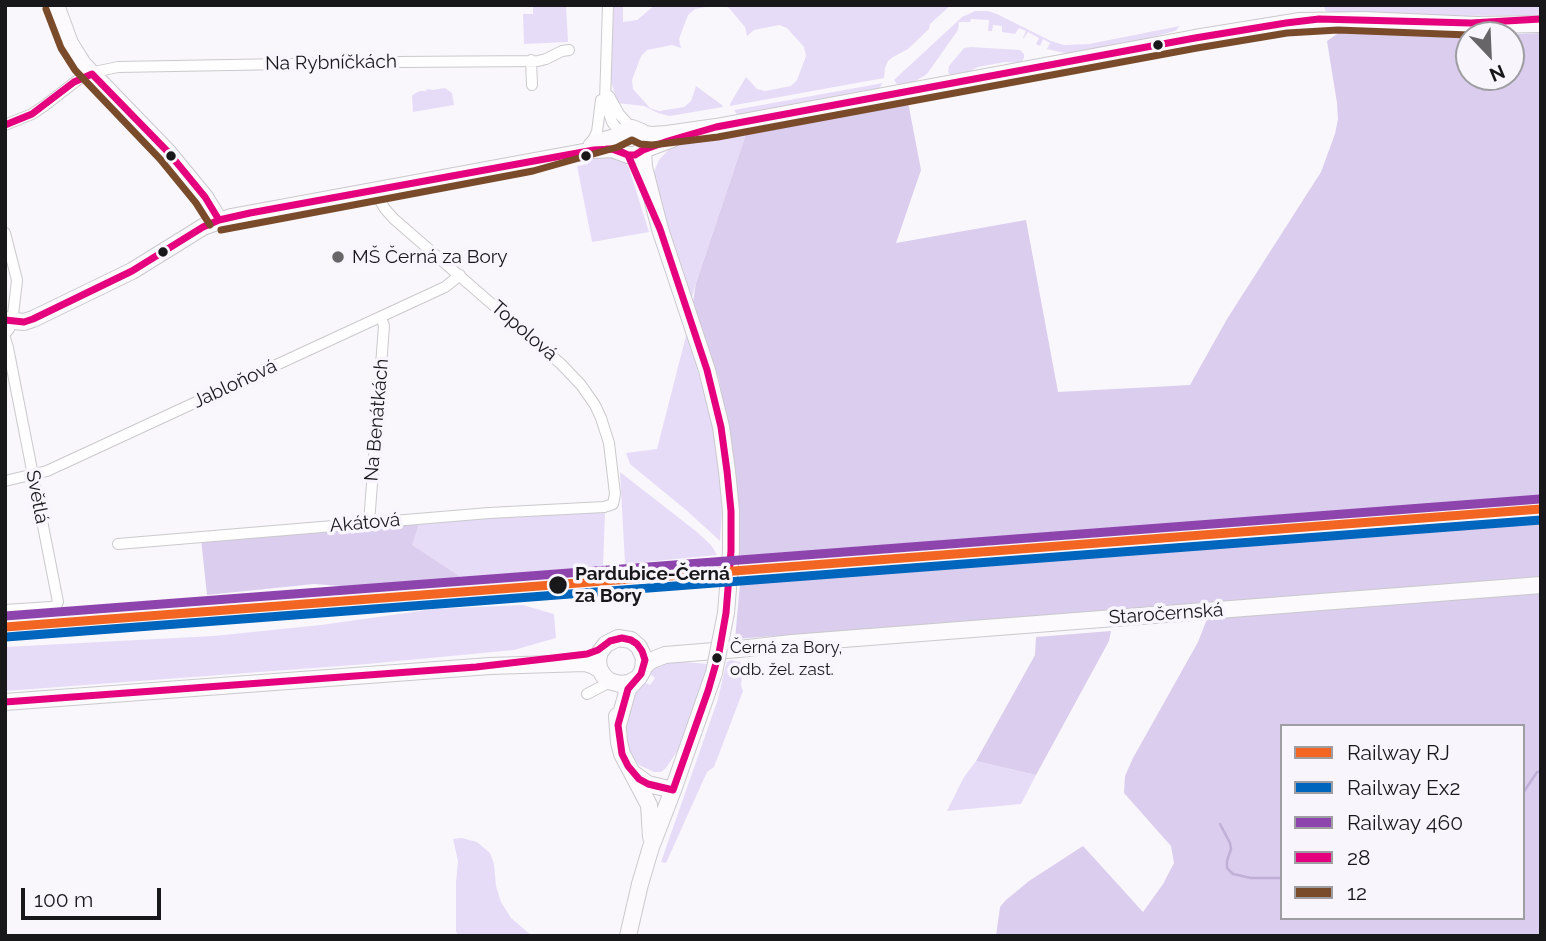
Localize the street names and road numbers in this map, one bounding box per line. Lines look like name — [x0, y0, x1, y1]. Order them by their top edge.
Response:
street label: Na Rybníčkách — [265, 50, 397, 76]
street label: Topolová — [486, 296, 562, 366]
street label: Jabloňová — [189, 355, 281, 413]
street label: Na Benátkách — [360, 358, 394, 482]
street label: Světlá — [21, 468, 53, 526]
street label: Akátová — [329, 509, 401, 537]
street label: Staročernská — [1108, 599, 1224, 629]

